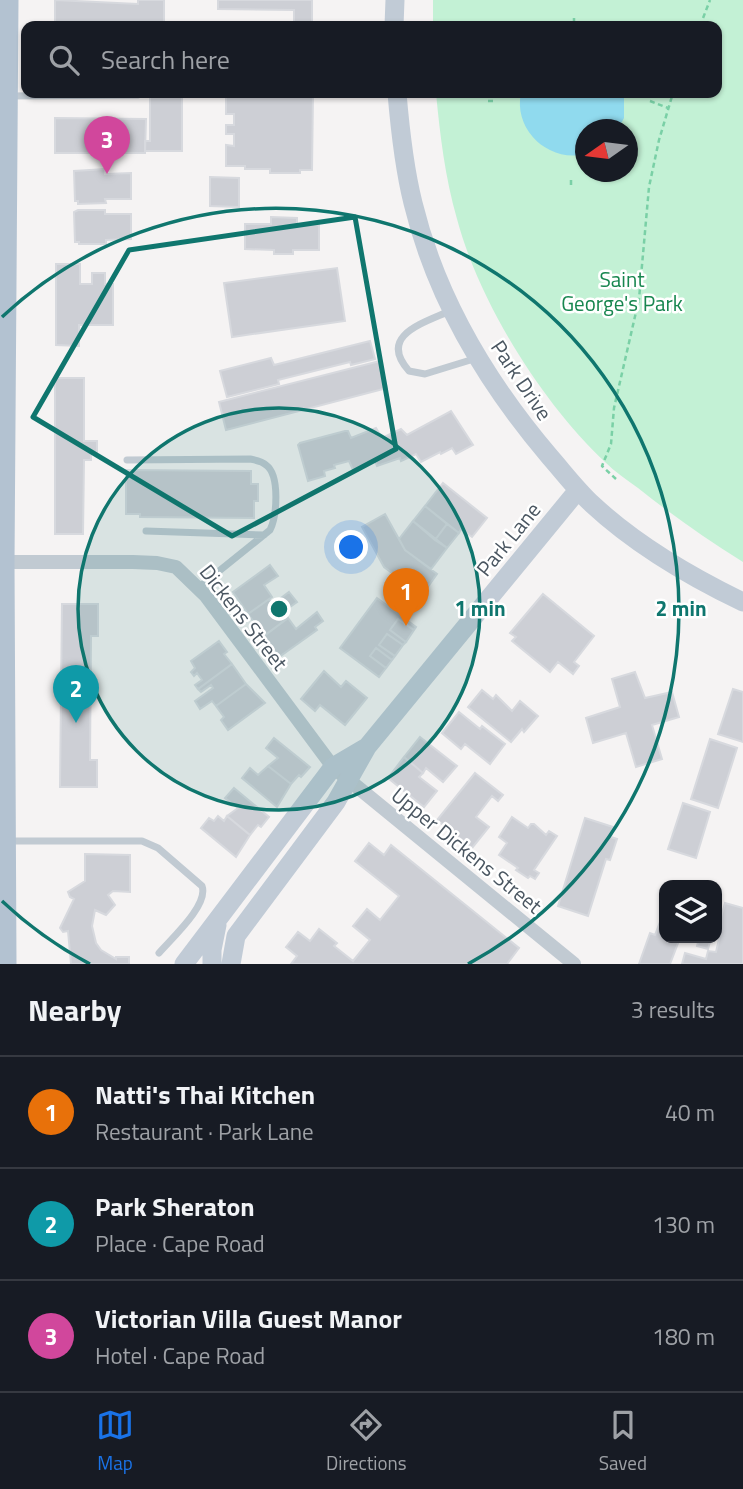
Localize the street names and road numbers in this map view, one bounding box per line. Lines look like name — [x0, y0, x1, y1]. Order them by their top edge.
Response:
street label: Park Drive — [483, 333, 561, 427]
street label: Park Lane — [468, 495, 548, 583]
street label: Dickens Street — [192, 557, 296, 678]
street label: Upper Dickens Street — [385, 779, 550, 921]

